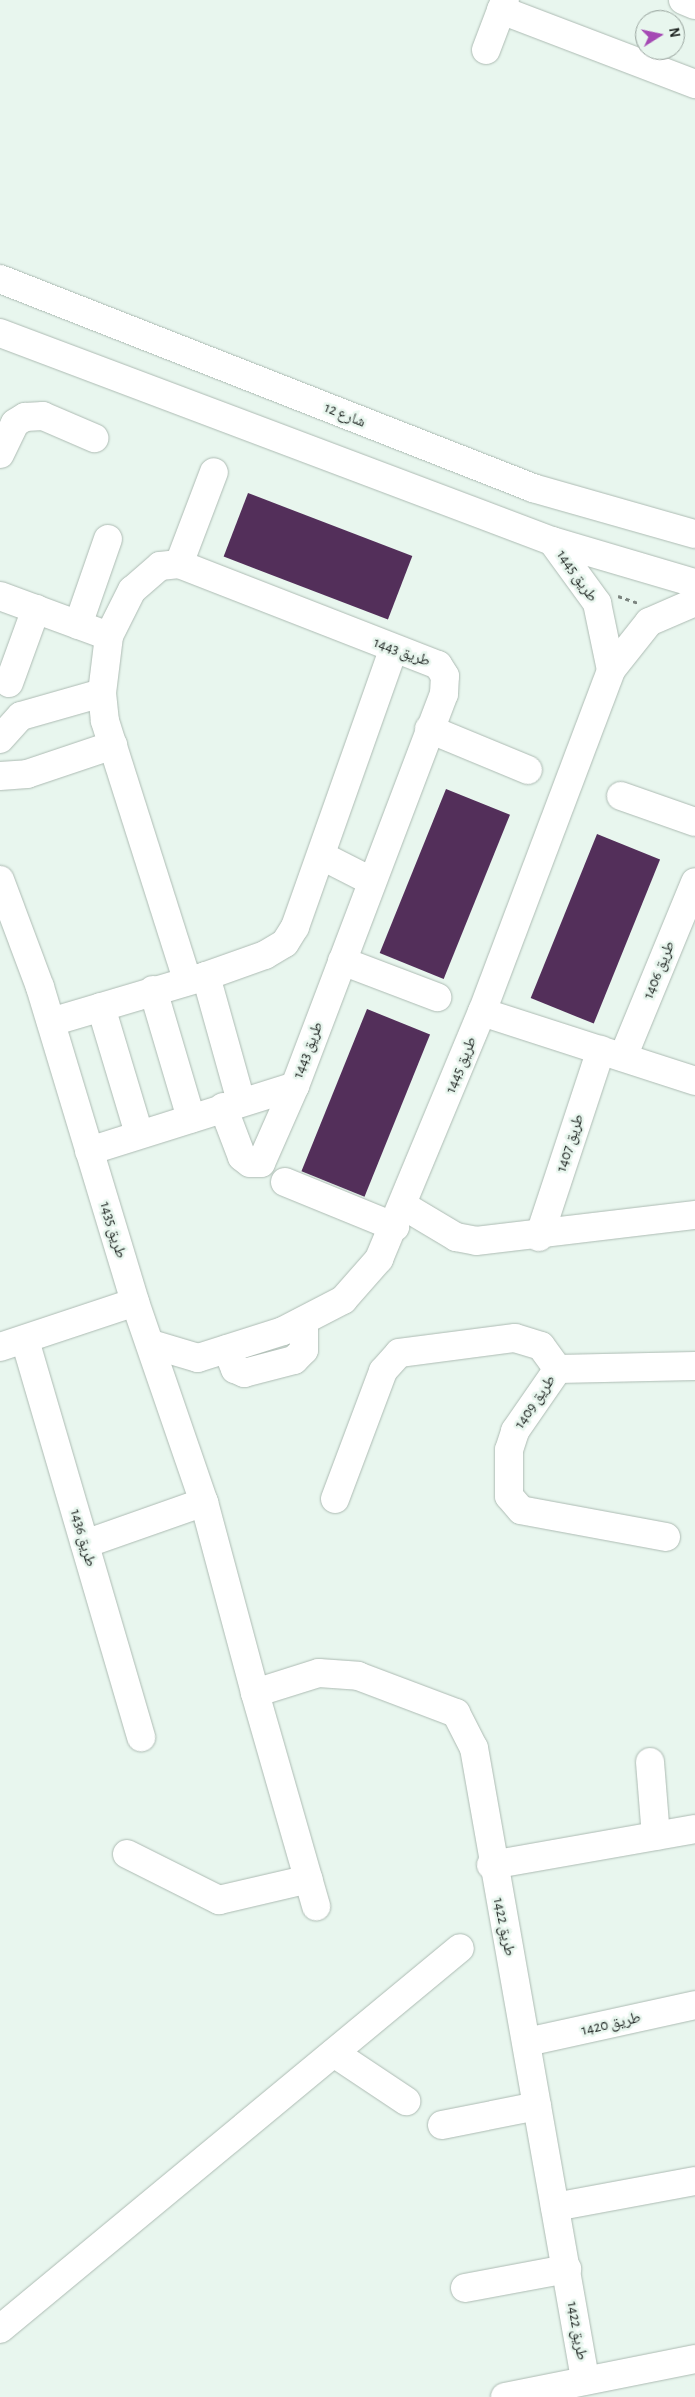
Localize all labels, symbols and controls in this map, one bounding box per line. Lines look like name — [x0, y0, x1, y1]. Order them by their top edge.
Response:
north arrow — [635, 10, 685, 60]
text: N — [666, 27, 682, 39]
street label: شارع 12 — [322, 399, 368, 431]
street label: طريق 1445 — [553, 547, 601, 605]
street label: طريق 1443 — [371, 633, 433, 671]
street label: طريق 1406 — [639, 939, 679, 1001]
street label: طريق 1443 — [289, 1019, 327, 1081]
street label: طريق 1445 — [442, 1034, 480, 1096]
street label: طريق 1407 — [552, 1112, 588, 1174]
street label: طريق 1435 — [96, 1200, 130, 1260]
street label: طريق 1409 — [511, 1372, 559, 1432]
street label: طريق 1436 — [66, 1507, 100, 1569]
street label: طريق 1422 — [489, 1896, 519, 1958]
street label: طريق 1420 — [580, 2008, 642, 2040]
street label: طريق 1422 — [563, 2300, 591, 2362]

